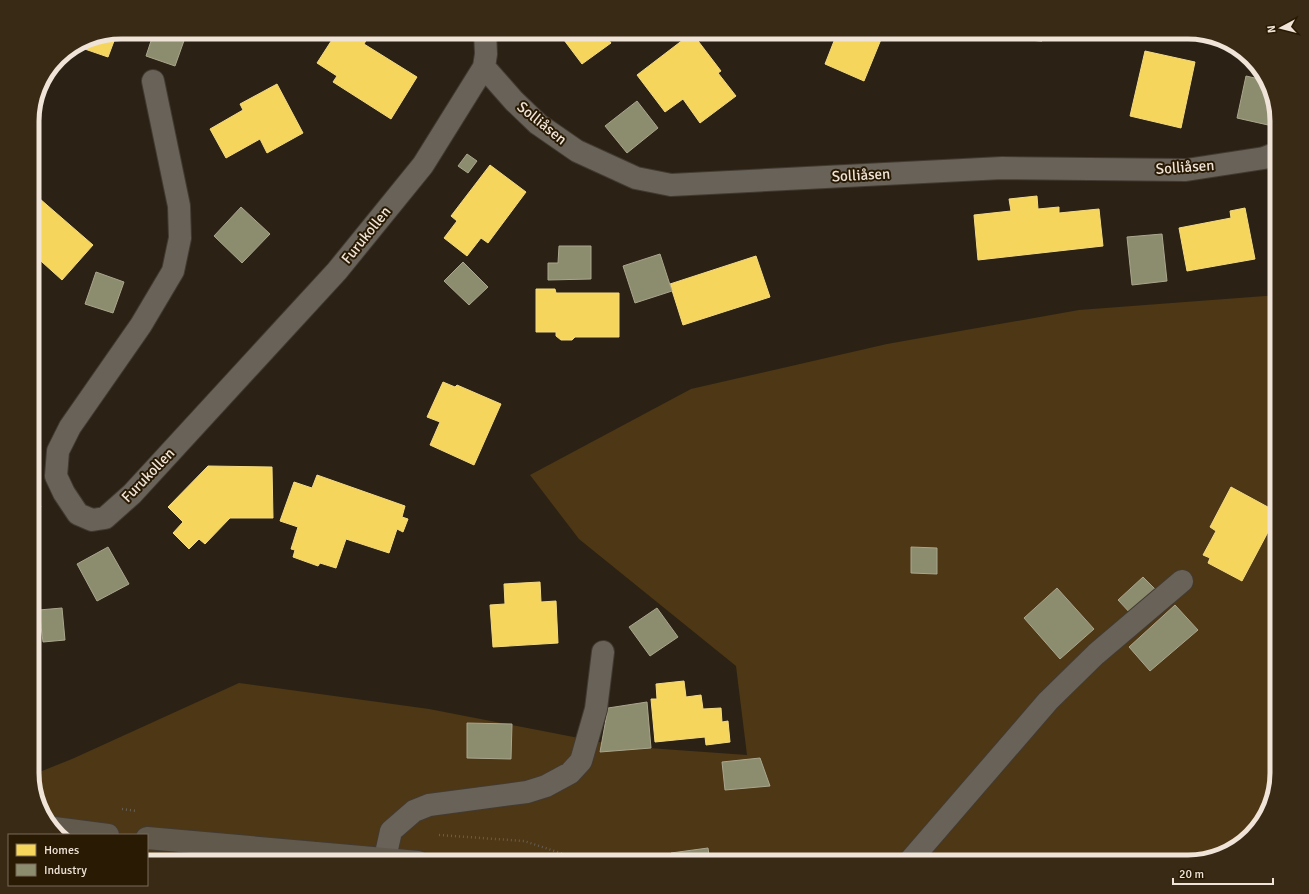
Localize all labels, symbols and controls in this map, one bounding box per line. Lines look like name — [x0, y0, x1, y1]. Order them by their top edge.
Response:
north arrow — [1261, 8, 1301, 48]
text: N — [1265, 25, 1278, 34]
street label: Solliåsen — [514, 98, 570, 148]
street label: Solliåsen — [1155, 156, 1215, 178]
street label: Solliåsen — [831, 164, 891, 186]
street label: Furukollen — [337, 203, 395, 267]
street label: Furukollen — [118, 444, 178, 506]
legend — [8, 834, 148, 886]
text: Homes — [44, 843, 79, 858]
scale bar — [1173, 860, 1273, 886]
text: Industry — [44, 863, 87, 878]
text: 20 m — [1179, 867, 1204, 882]

